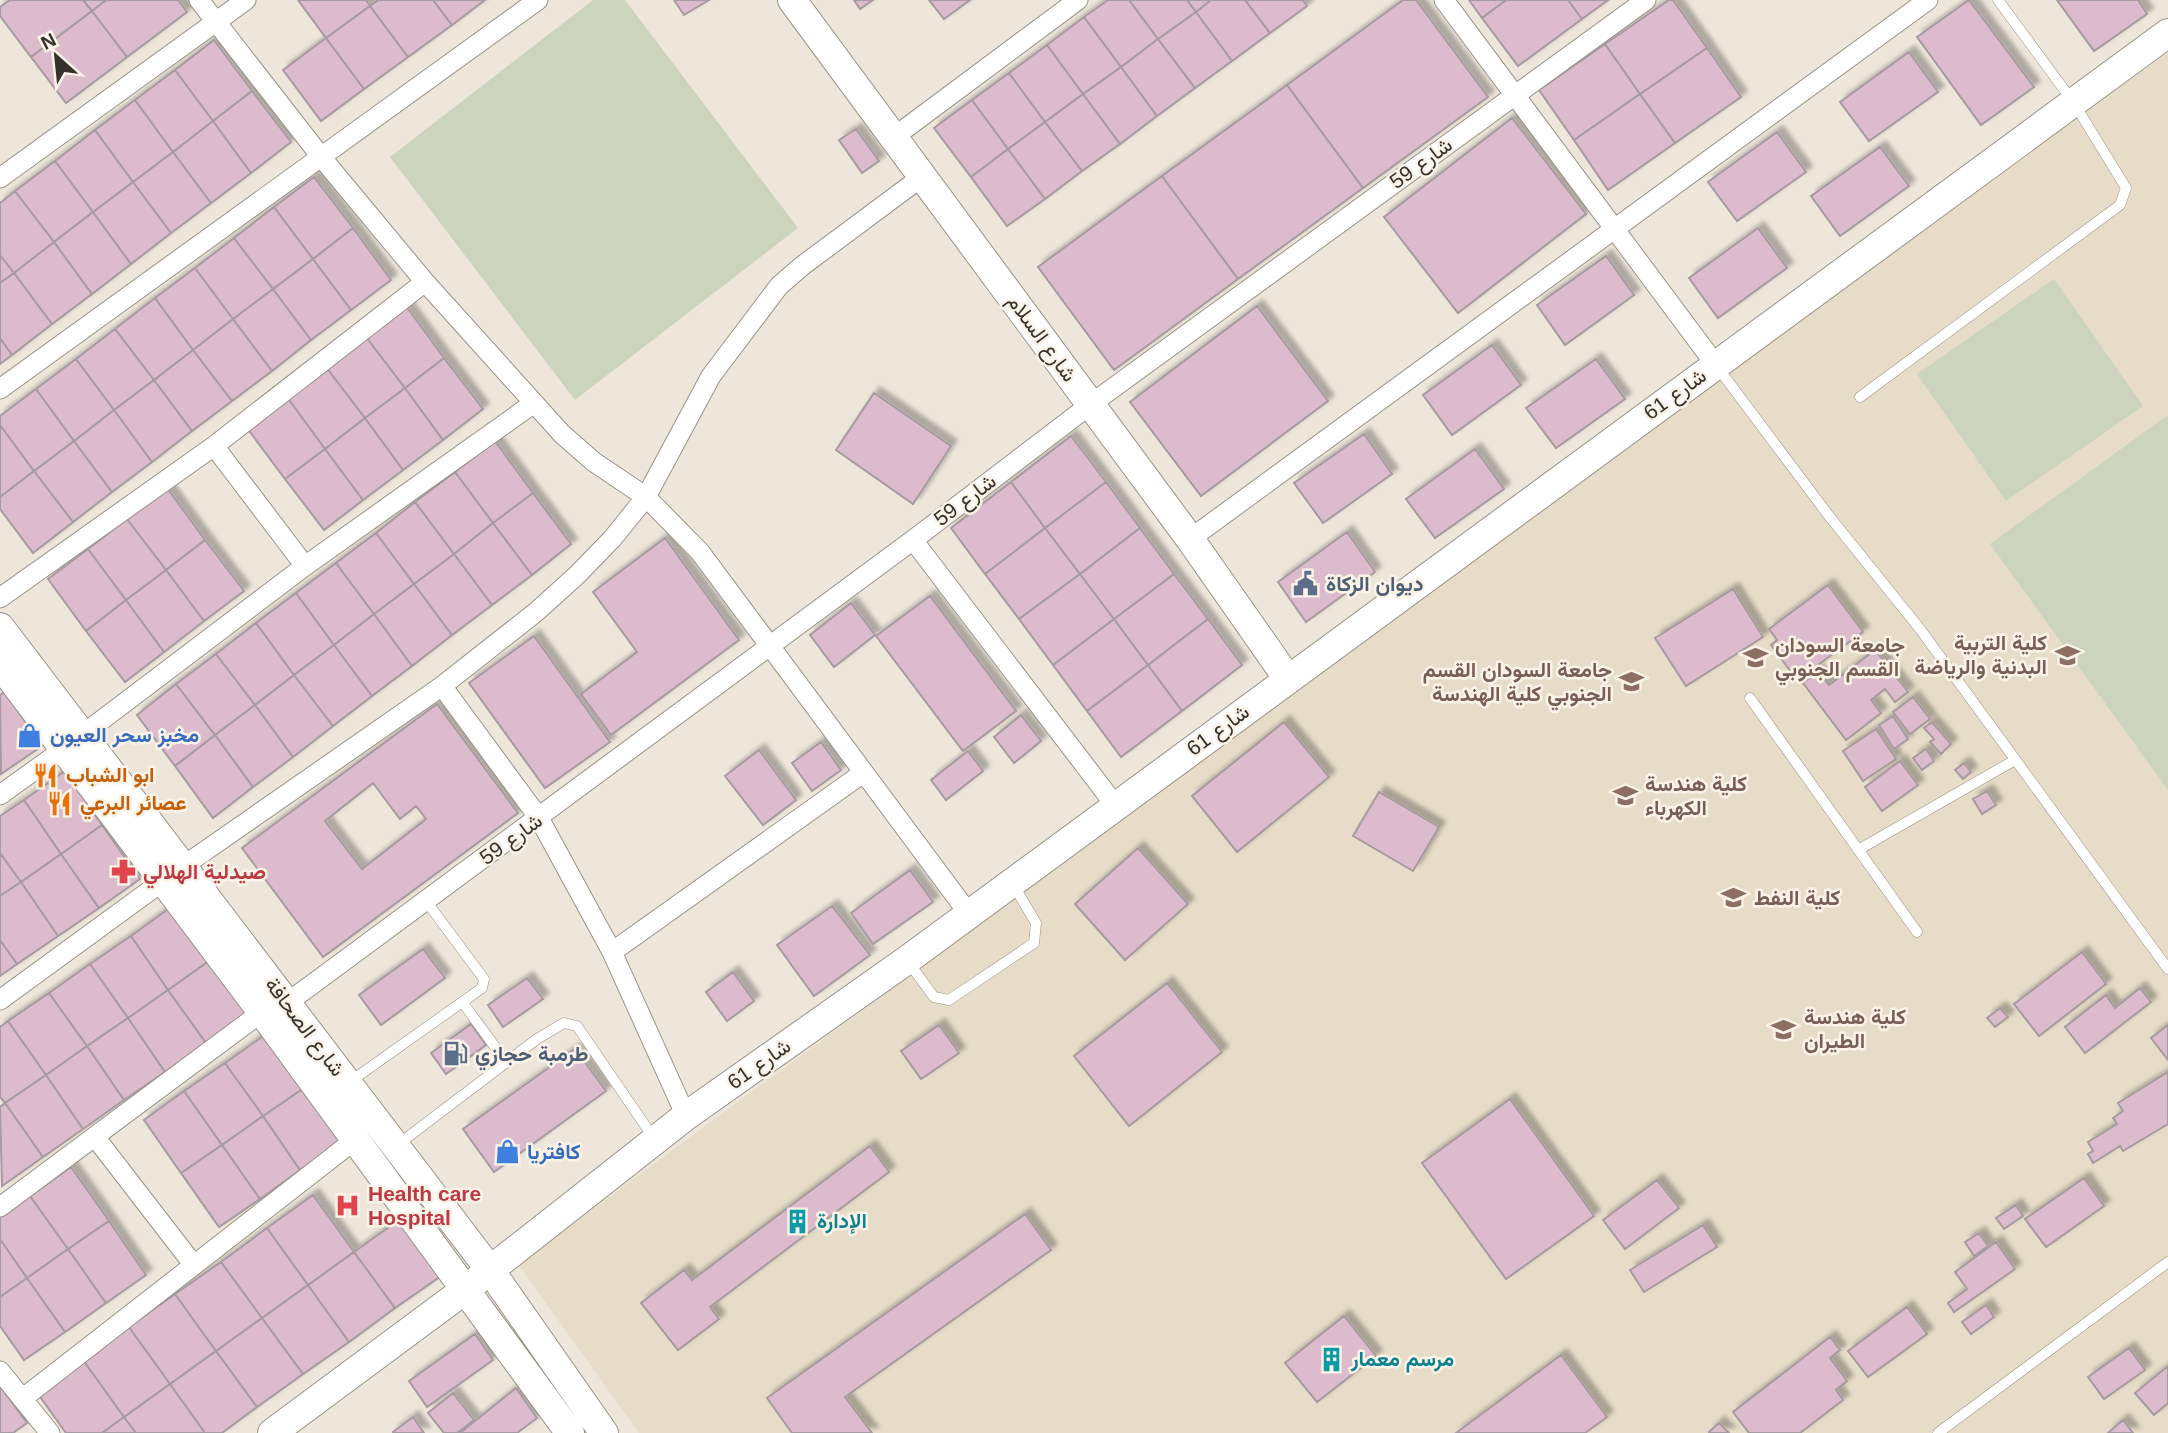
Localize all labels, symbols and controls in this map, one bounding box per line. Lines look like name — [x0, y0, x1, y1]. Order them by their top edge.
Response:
north arrow — [21, 21, 91, 91]
text: N — [38, 29, 59, 54]
street label: شارع 59 — [1385, 132, 1458, 195]
street label: شارع السلام — [1001, 290, 1082, 387]
street label: شارع 61 — [1639, 363, 1712, 426]
street label: شارع 59 — [929, 469, 1002, 533]
public building icon: ديوان الزكاة — [1292, 570, 1320, 598]
place label: ديوان الزكاة — [1326, 572, 1423, 597]
place label: كلية التربية البدنية والرياضة — [1914, 631, 2047, 680]
place label: جامعة السودان القسم الجنوبي — [1775, 633, 1905, 686]
school or university icon: كلية التربية البدنية والرياضة — [2053, 641, 2081, 669]
school or university icon: جامعة السودان القسم الجنوبي — [1741, 643, 1769, 671]
place label: جامعة السودان القسم الجنوبي كلية الهندسة — [1423, 658, 1612, 711]
school or university icon: جامعة السودان القسم الجنوبي كلية الهندسة — [1618, 668, 1646, 696]
street label: شارع 61 — [1182, 699, 1255, 762]
shop icon: مخبز سحر العيون — [16, 721, 44, 749]
place label: مخبز سحر العيون — [50, 723, 199, 748]
restaurant icon: ابو الشباب — [32, 761, 60, 789]
place label: ابو الشباب — [66, 763, 154, 788]
place label: كلية هندسة الكهرباء — [1645, 772, 1747, 821]
school or university icon: كلية هندسة الكهرباء — [1611, 782, 1639, 810]
restaurant icon: عصائر البرعي — [46, 789, 74, 817]
place label: عصائر البرعي — [80, 791, 187, 820]
street label: شارع 59 — [475, 808, 548, 871]
pharmacy icon: صيدلية الهلالي — [109, 858, 137, 886]
place label: صيدلية الهلالي — [143, 860, 266, 889]
school or university icon: كلية النفط — [1720, 884, 1748, 912]
place label: كلية النفط — [1754, 886, 1840, 910]
street label: شارع الصحافة — [259, 973, 350, 1082]
place label: كلية هندسة الطيران — [1804, 1005, 1906, 1054]
school or university icon: كلية هندسة الطيران — [1770, 1015, 1798, 1043]
street label: شارع 61 — [723, 1034, 796, 1096]
fuel station icon: طرمبة حجازي — [441, 1040, 469, 1068]
place label: طرمبة حجازي — [475, 1042, 589, 1071]
shop icon: كافتريا — [493, 1138, 521, 1166]
place label: كافتريا — [527, 1140, 580, 1165]
place label: Health care Hospital — [368, 1182, 481, 1229]
hospital icon: Health care Hospital — [334, 1192, 362, 1220]
building icon: الإدارة — [783, 1207, 811, 1235]
place label: الإدارة — [817, 1209, 867, 1235]
building icon: مرسم معمار — [1317, 1345, 1345, 1373]
place label: مرسم معمار — [1350, 1347, 1454, 1373]

